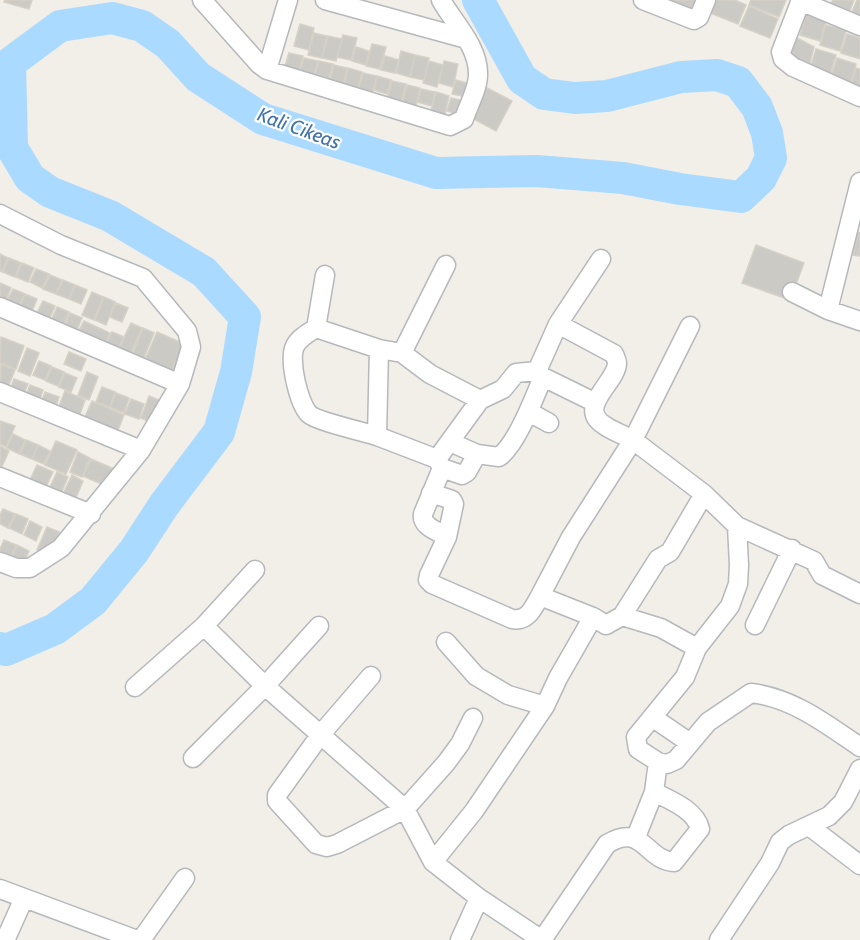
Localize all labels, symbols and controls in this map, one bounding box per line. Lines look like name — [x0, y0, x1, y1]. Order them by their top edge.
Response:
water label: Kali Cikeas — [254, 102, 344, 154]

